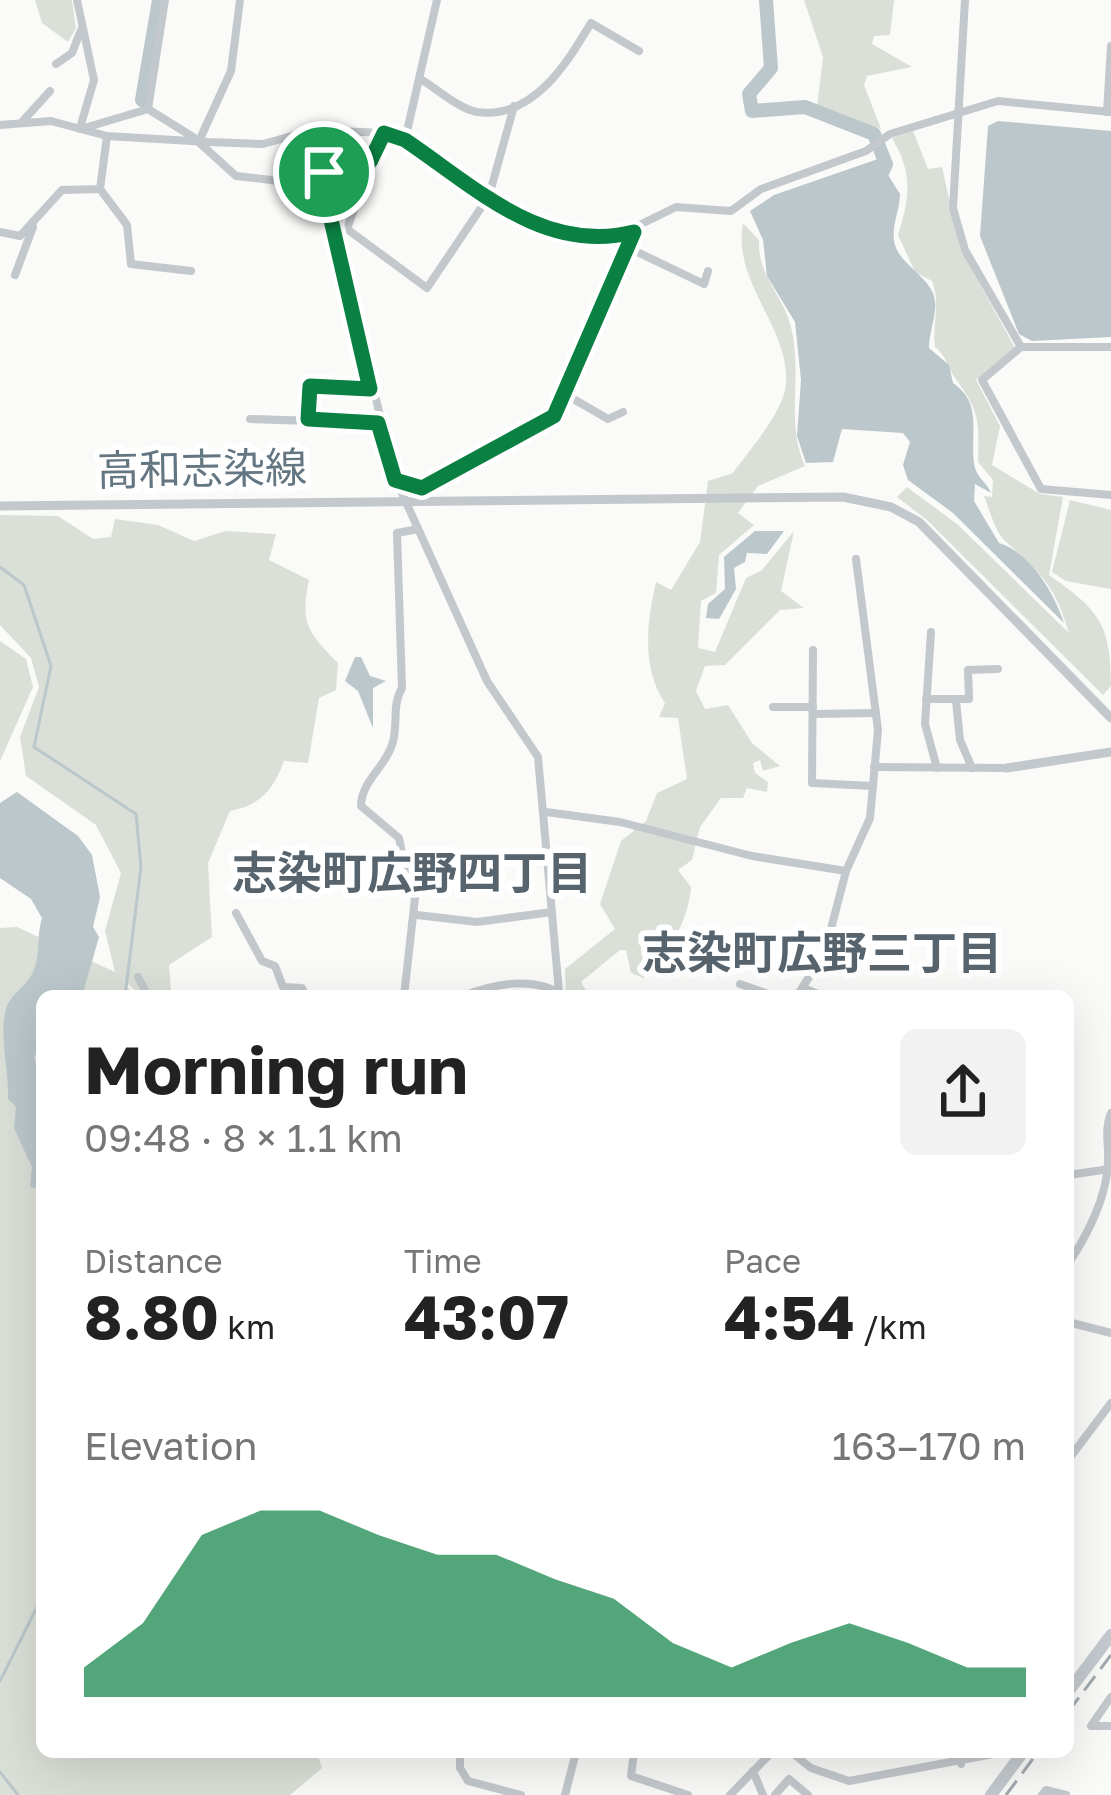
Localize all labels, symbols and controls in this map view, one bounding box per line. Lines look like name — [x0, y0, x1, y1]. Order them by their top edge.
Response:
pin — [273, 121, 375, 223]
icon: arrive — [291, 139, 357, 205]
street label: 高和志染線 — [97, 441, 307, 495]
district label: 志染町広野四丁目 — [232, 845, 592, 899]
district label: 志染町広野三丁目 — [642, 925, 1002, 979]
text: Morning run — [84, 1029, 468, 1109]
button: share — [900, 1029, 1026, 1155]
text: 09:48 · 8 × 1.1 km — [84, 1114, 403, 1161]
text: Distance — [84, 1241, 223, 1280]
text: Time — [404, 1241, 482, 1280]
text: Pace — [724, 1241, 801, 1280]
text: 8.80 — [84, 1280, 219, 1352]
text: 43:07 — [404, 1280, 569, 1352]
text: 4:54 — [724, 1280, 855, 1352]
text: km — [219, 1307, 275, 1346]
text: /km — [855, 1307, 927, 1346]
text: Elevation — [84, 1422, 257, 1469]
text: 163–170 m — [832, 1422, 1026, 1469]

